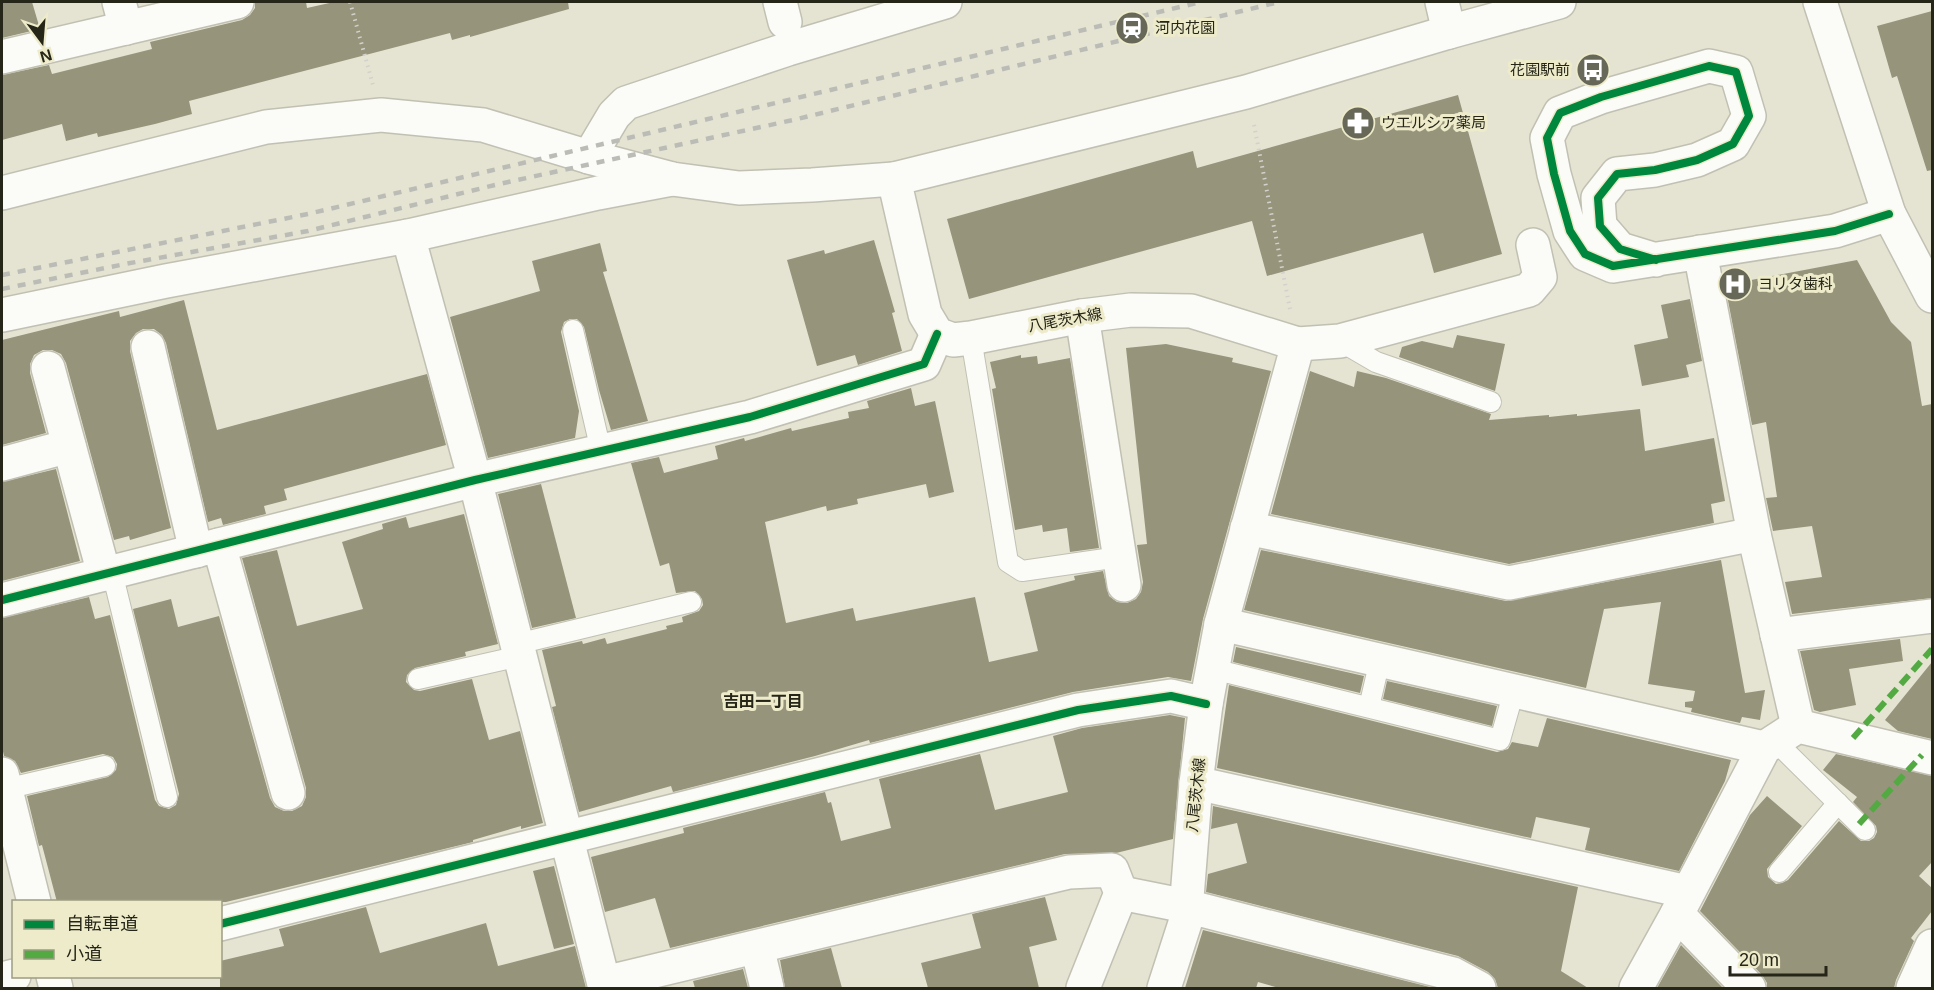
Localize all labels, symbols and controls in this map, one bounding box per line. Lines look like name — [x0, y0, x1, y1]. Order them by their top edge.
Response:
station icon: 河内花園 — [1114, 10, 1150, 46]
north arrow — [12, 12, 72, 72]
place label: 河内花園 — [1155, 19, 1215, 36]
text: N — [38, 46, 54, 66]
bus stop icon: 花園駅前 — [1575, 52, 1611, 88]
place label: 花園駅前 — [1510, 61, 1570, 78]
pharmacy icon: ウエルシア薬局 — [1340, 105, 1376, 141]
place label: ウエルシア薬局 — [1381, 114, 1486, 131]
hospital icon: ヨリタ歯科 — [1717, 266, 1753, 302]
place label: ヨリタ歯科 — [1758, 275, 1833, 292]
street label: 八尾茨木線 — [1026, 305, 1103, 334]
district label: 吉田一丁目 — [723, 693, 803, 710]
street label: 八尾茨木線 — [1183, 757, 1208, 833]
legend — [12, 900, 222, 978]
text: 自転車道 — [66, 914, 138, 934]
scale bar — [1730, 939, 1826, 977]
text: 小道 — [66, 944, 102, 964]
text: 20 m — [1739, 950, 1779, 970]

